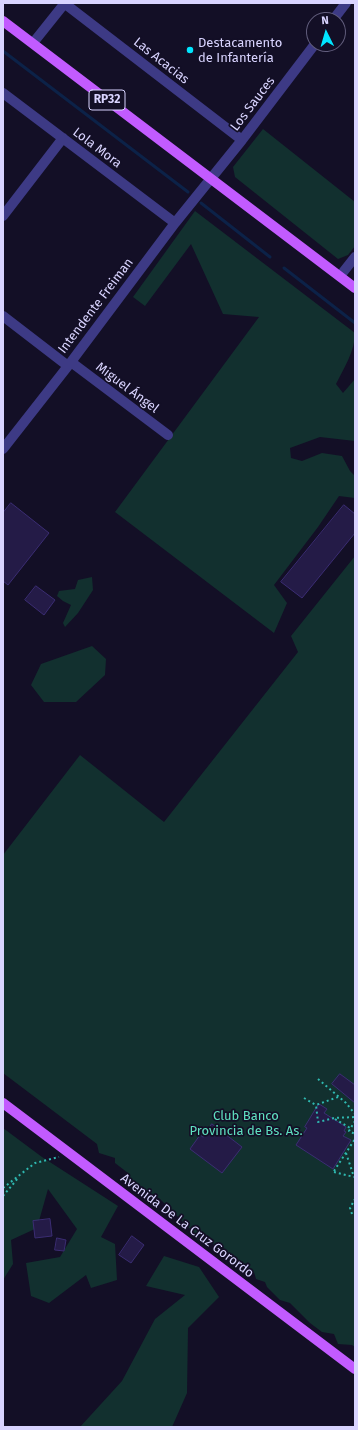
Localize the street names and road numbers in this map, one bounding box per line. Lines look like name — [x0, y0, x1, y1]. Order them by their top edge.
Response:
street label: Las Acacias — [130, 34, 192, 88]
street label: Los Sauces — [227, 74, 279, 134]
road number: RP32 — [89, 90, 125, 110]
street label: Lola Mora — [69, 125, 125, 171]
street label: Intendente Freiman — [55, 255, 137, 357]
street label: Miguel Ángel — [92, 359, 162, 417]
street label: Avenida De La Cruz Gorordo — [117, 1171, 257, 1281]

